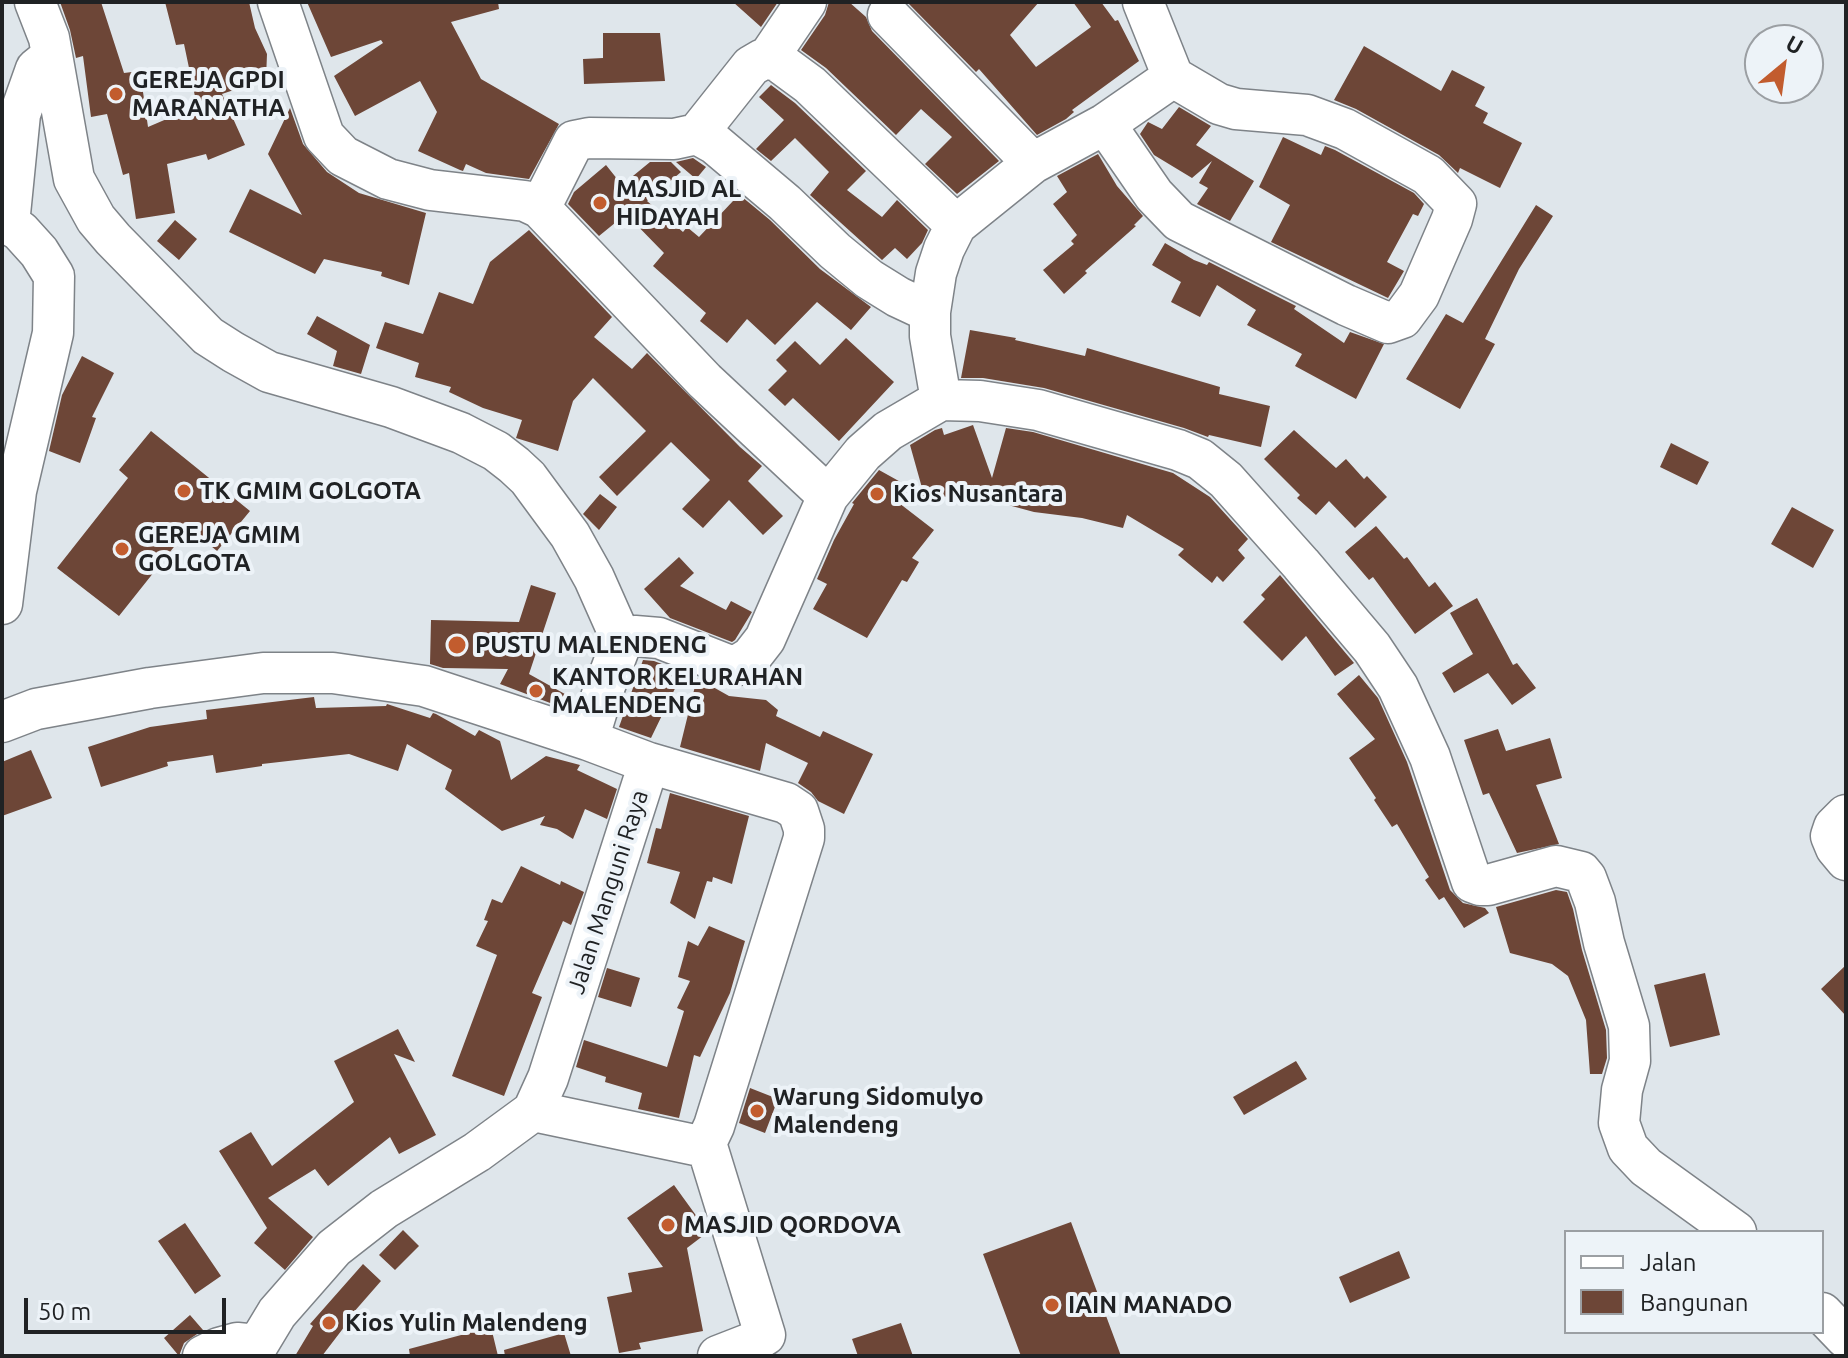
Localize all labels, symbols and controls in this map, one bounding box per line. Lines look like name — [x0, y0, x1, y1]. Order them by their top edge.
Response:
north arrow — [1744, 24, 1824, 104]
text: U — [1782, 30, 1808, 59]
place label: GEREJA GPDI MARANATHA — [132, 66, 285, 122]
marker: GEREJA GPDI MARANATHA — [107, 85, 125, 103]
place label: MASJID AL HIDAYAH — [616, 175, 741, 231]
marker: MASJID AL HIDAYAH — [591, 194, 609, 212]
place label: TK GMIM GOLGOTA — [200, 477, 421, 505]
place label: Kios Nusantara — [893, 480, 1063, 508]
marker: TK GMIM GOLGOTA — [175, 482, 193, 500]
marker: Kios Nusantara — [868, 485, 886, 503]
place label: GEREJA GMIM GOLGOTA — [138, 521, 301, 577]
marker: GEREJA GMIM GOLGOTA — [113, 540, 131, 558]
place label: PUSTU MALENDENG — [475, 631, 707, 659]
marker: PUSTU MALENDENG — [446, 634, 468, 656]
place label: KANTOR KELURAHAN MALENDENG — [552, 663, 803, 719]
marker: KANTOR KELURAHAN MALENDENG — [527, 682, 545, 700]
street label: Jalan Manguni Raya — [561, 786, 655, 998]
place label: Warung Sidomulyo Malendeng — [773, 1083, 984, 1139]
marker: Warung Sidomulyo Malendeng — [748, 1102, 766, 1120]
place label: MASJID QORDOVA — [684, 1211, 901, 1239]
marker: MASJID QORDOVA — [659, 1216, 677, 1234]
legend — [1564, 1230, 1824, 1334]
text: Jalan — [1640, 1249, 1697, 1276]
scale bar — [28, 1282, 230, 1332]
text: Bangunan — [1640, 1289, 1749, 1316]
place label: IAIN MANADO — [1068, 1291, 1232, 1319]
marker: IAIN MANADO — [1043, 1296, 1061, 1314]
text: 50 m — [38, 1298, 91, 1325]
place label: Kios Yulin Malendeng — [345, 1309, 588, 1337]
marker: Kios Yulin Malendeng — [320, 1314, 338, 1332]

